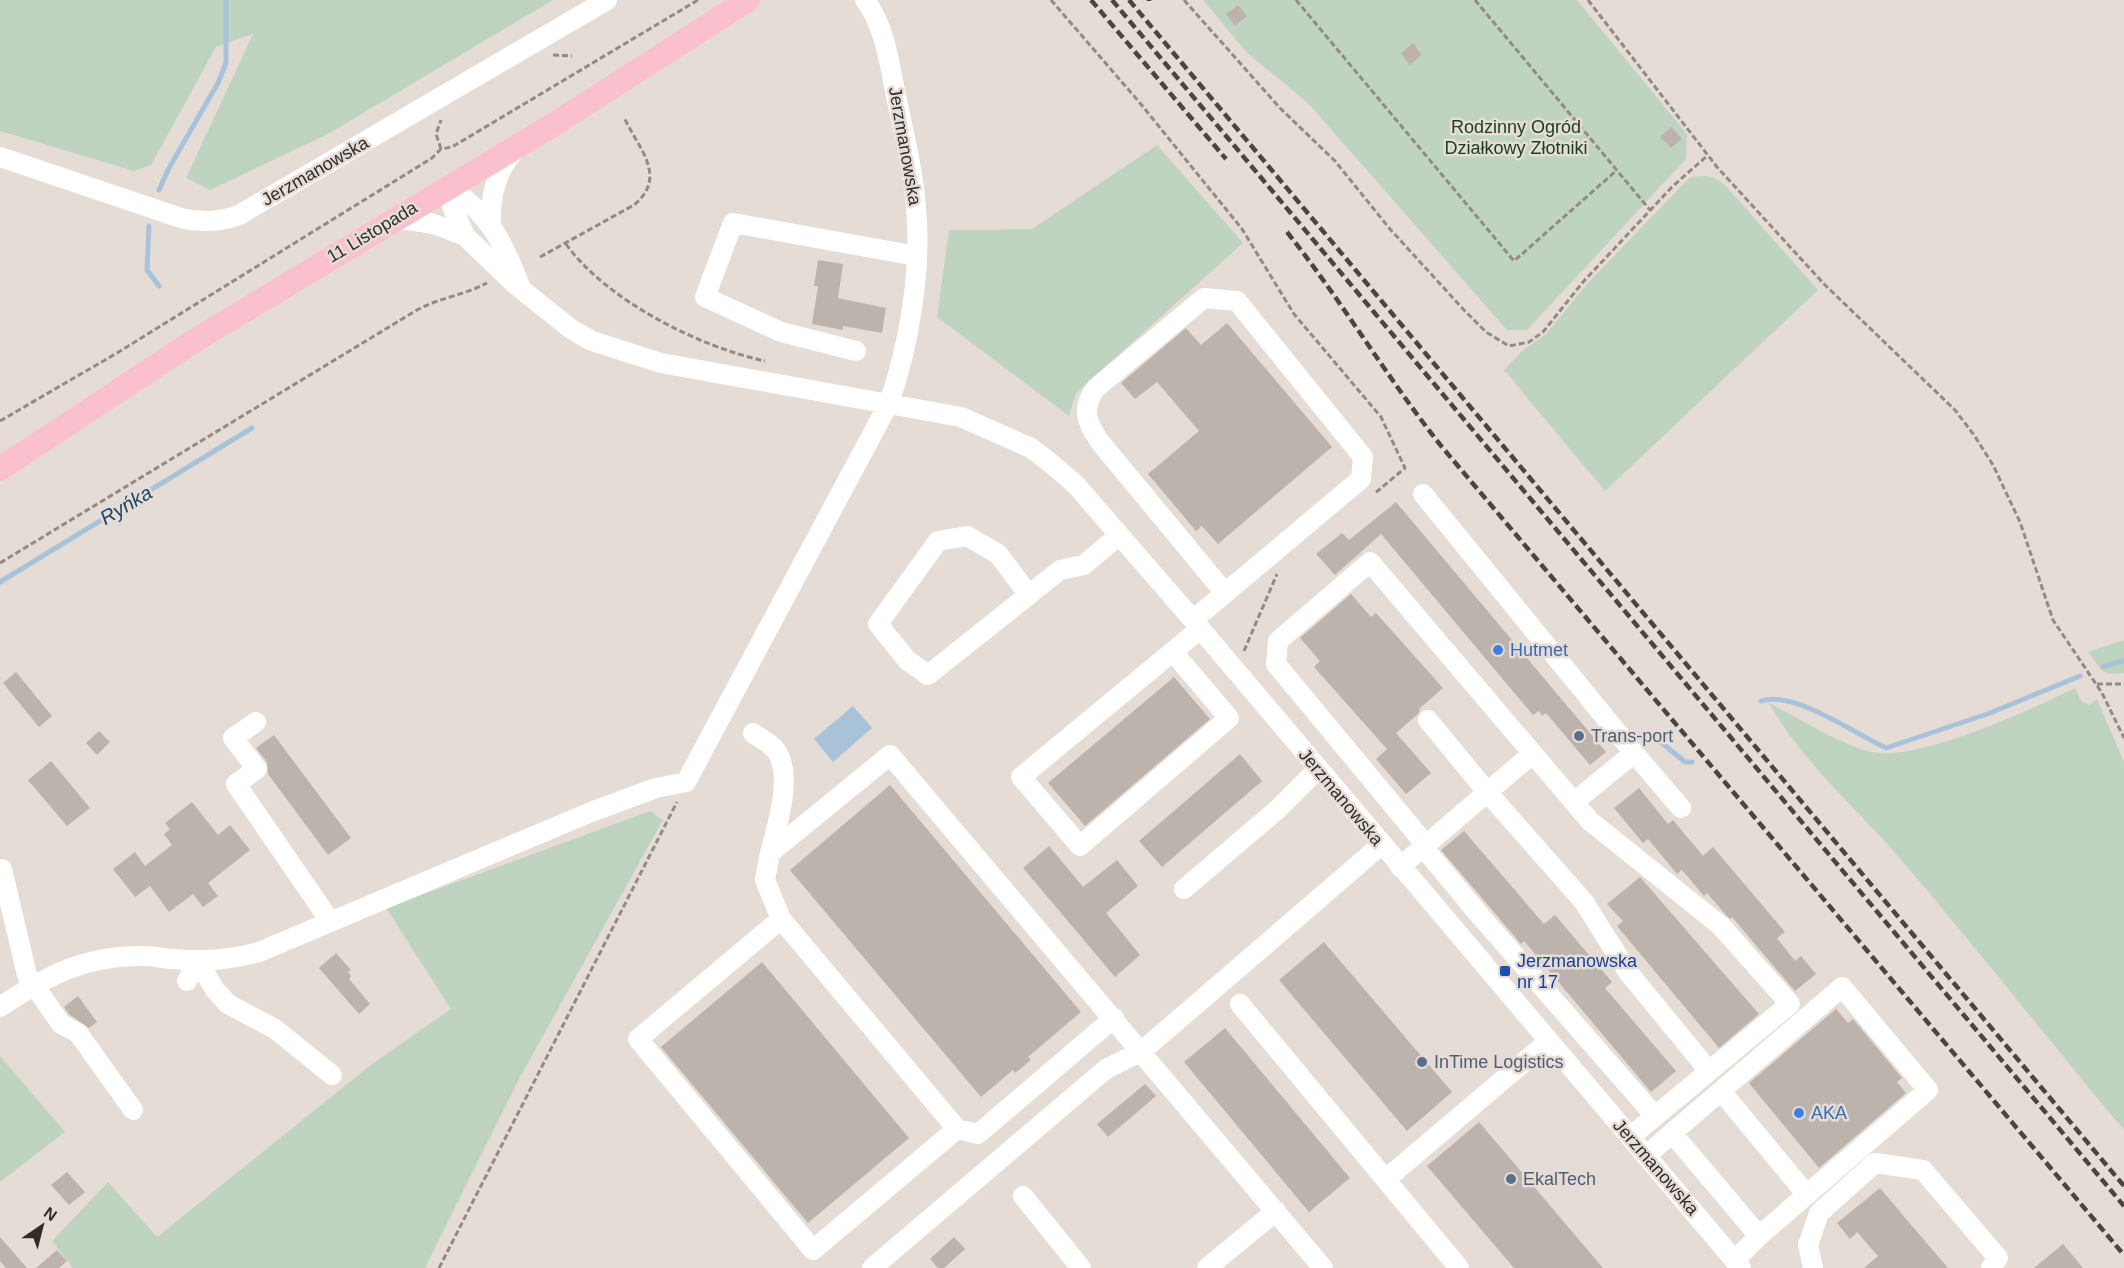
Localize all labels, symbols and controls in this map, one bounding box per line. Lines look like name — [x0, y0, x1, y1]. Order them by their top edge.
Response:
street label: Jerzmanowska — [885, 85, 925, 208]
park label: Rodzinny Ogród Działkowy Złotniki — [1444, 117, 1588, 158]
street label: Jerzmanowska — [258, 132, 373, 210]
street label: 11 Listopada — [323, 197, 422, 267]
water label: Ryńka — [96, 481, 156, 529]
place label: Hutmet — [1510, 640, 1568, 660]
marker: Hutmet — [1491, 643, 1505, 657]
place label: Trans-port — [1591, 726, 1673, 746]
marker: Trans-port — [1572, 729, 1586, 743]
street label: Jerzmanowska — [1295, 745, 1388, 850]
place label: Jerzmanowska nr 17 — [1517, 951, 1638, 992]
marker: Jerzmanowska nr 17 — [1498, 964, 1512, 978]
place label: InTime Logistics — [1434, 1052, 1563, 1072]
marker: InTime Logistics — [1415, 1055, 1429, 1069]
place label: AKA — [1811, 1103, 1847, 1123]
marker: AKA — [1792, 1106, 1806, 1120]
street label: Jerzmanowska — [1609, 1115, 1704, 1220]
place label: EkalTech — [1523, 1169, 1596, 1189]
marker: EkalTech — [1504, 1172, 1518, 1186]
north arrow — [12, 1196, 72, 1256]
text: N — [41, 1204, 60, 1224]

